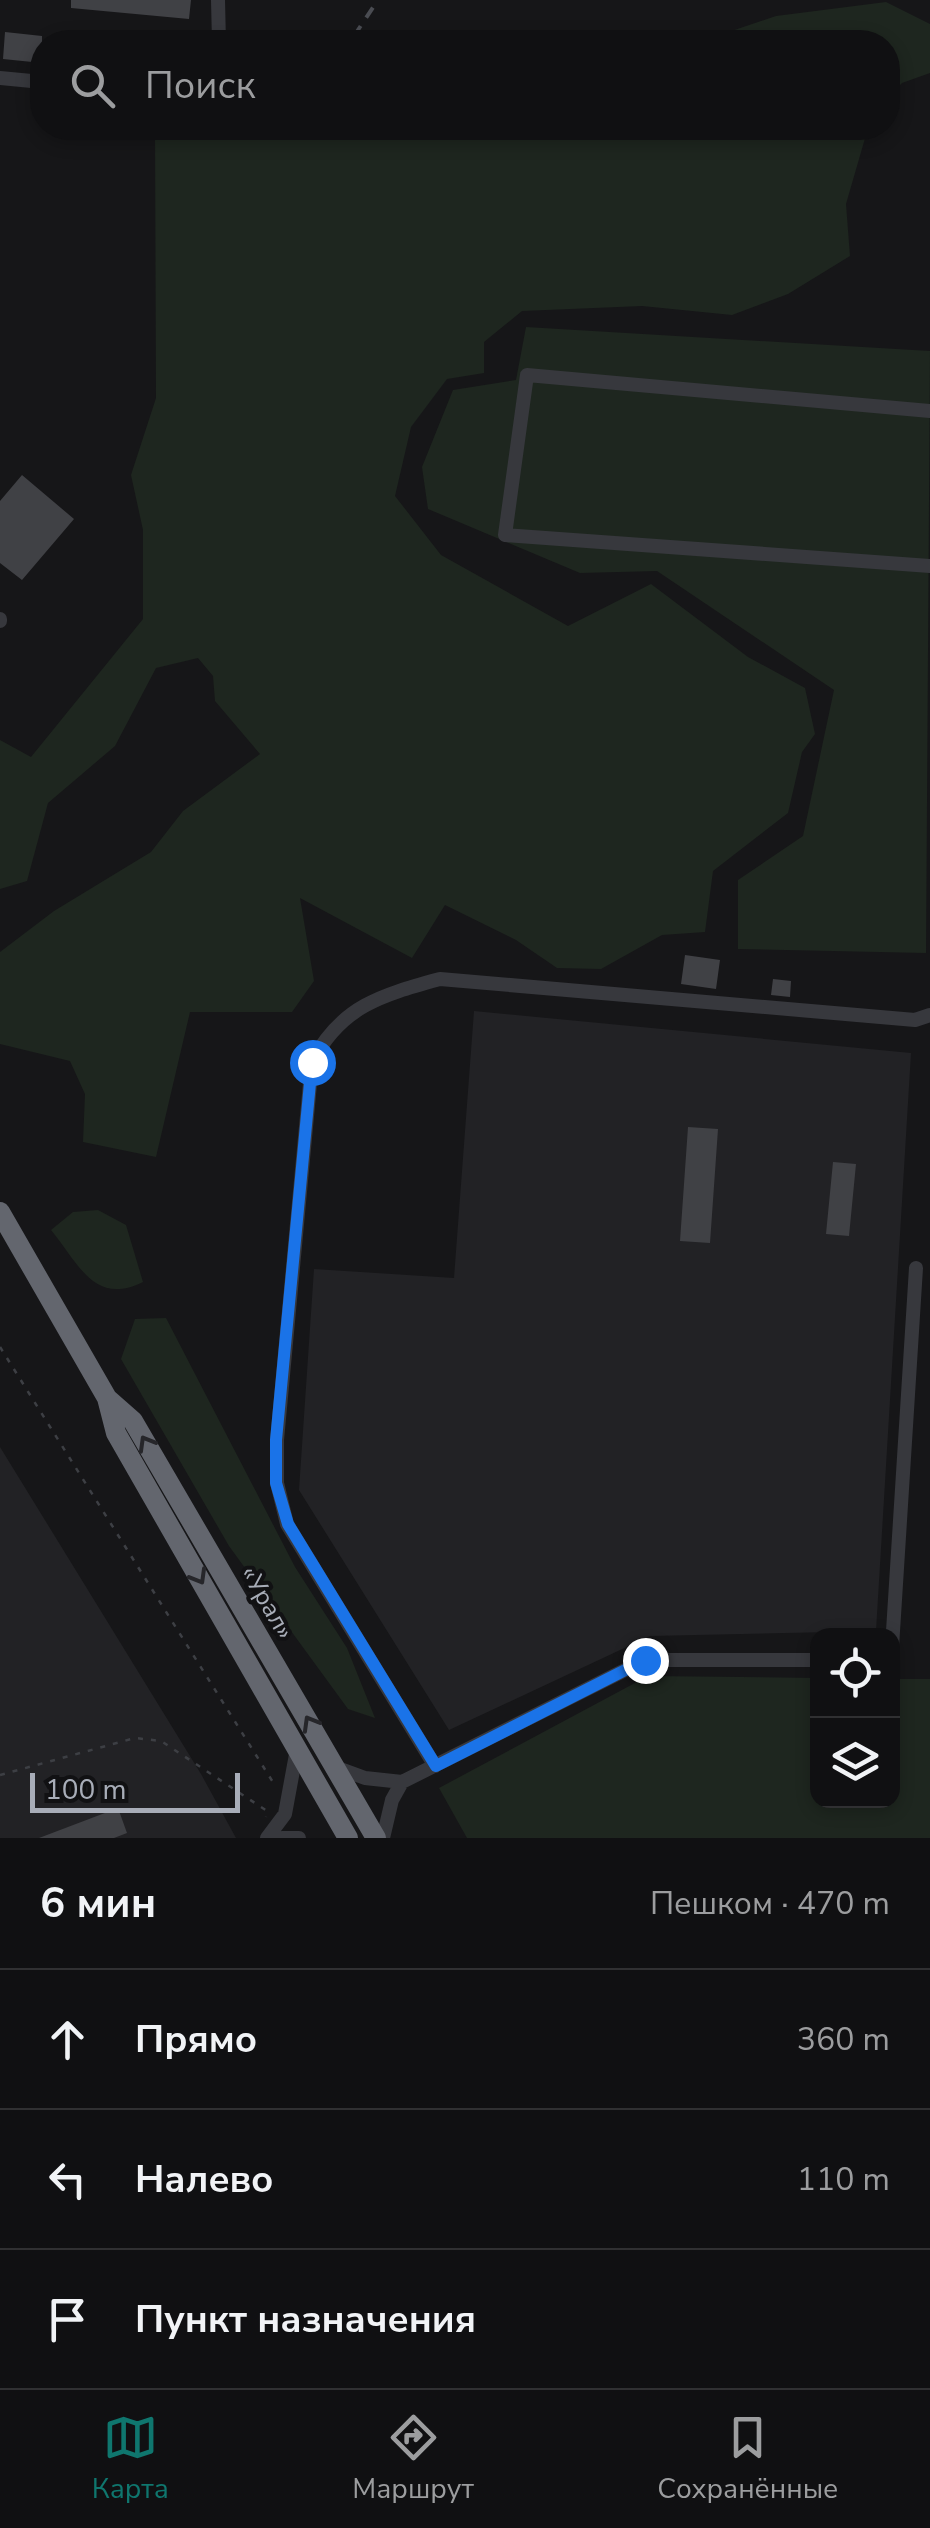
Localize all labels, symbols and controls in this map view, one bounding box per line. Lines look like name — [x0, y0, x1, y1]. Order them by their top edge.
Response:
search box — [30, 30, 900, 140]
icon: search — [65, 58, 120, 113]
text: Поиск — [145, 60, 255, 111]
route start — [290, 1040, 336, 1086]
one-way arrow — [139, 1436, 158, 1454]
street label: «Урал» — [233, 1560, 302, 1645]
one-way arrow — [186, 1567, 206, 1585]
map controls — [810, 1628, 900, 1808]
button: locate — [810, 1628, 900, 1718]
route end — [623, 1638, 669, 1684]
one-way arrow — [303, 1716, 322, 1734]
button: layers — [810, 1718, 900, 1808]
scale bar — [30, 1768, 240, 1812]
text: 100 m — [45, 1771, 127, 1809]
text: 6 мин — [40, 1875, 156, 1932]
text: Пешком · 470 m — [650, 1882, 890, 1925]
icon: ahead — [40, 2012, 95, 2067]
text: Прямо — [135, 2014, 257, 2065]
text: 360 m — [797, 2018, 890, 2061]
icon: left — [40, 2152, 95, 2207]
text: Налево — [135, 2154, 274, 2205]
text: 110 m — [797, 2158, 890, 2201]
icon: arrive — [40, 2292, 95, 2347]
text: Пункт назначения — [135, 2294, 476, 2345]
tab: Карта — [92, 2410, 169, 2508]
tab: Маршрут — [352, 2410, 474, 2508]
tab: Сохранённые — [657, 2410, 838, 2508]

